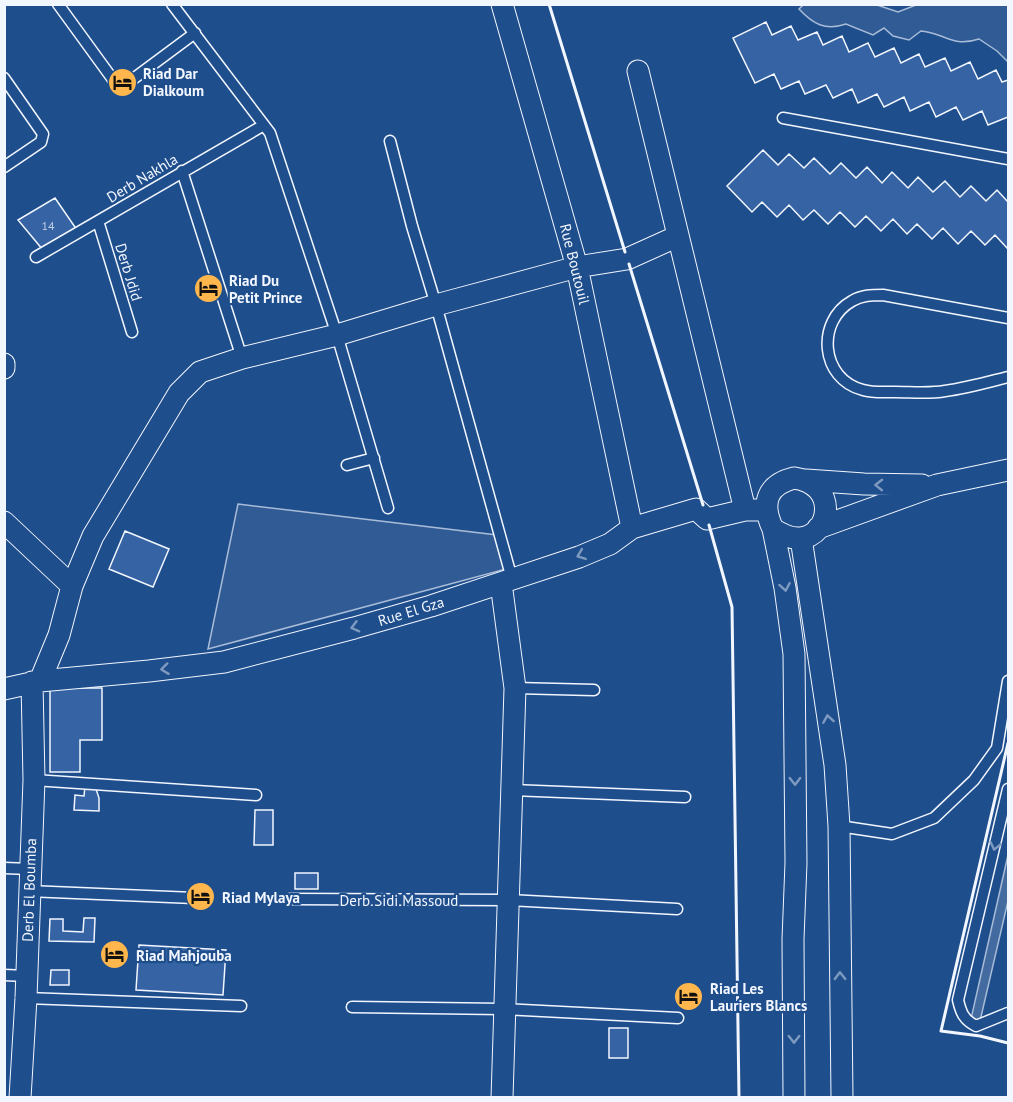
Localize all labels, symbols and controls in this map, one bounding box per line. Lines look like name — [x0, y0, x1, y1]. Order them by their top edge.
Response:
place label: Riad Dar Dialkoum — [143, 64, 204, 100]
hotel icon: Riad Dar Dialkoum — [106, 66, 138, 98]
street label: Derb Nakhla — [103, 149, 181, 207]
house number: 14 — [41, 218, 55, 233]
street label: Rue Boutouil — [556, 222, 594, 307]
street label: Derb Jdid — [111, 241, 147, 303]
place label: Riad Du Petit Prince — [229, 271, 303, 307]
hotel icon: Riad Du Petit Prince — [192, 273, 224, 305]
one-way arrow — [874, 478, 883, 491]
one-way arrow — [576, 548, 587, 561]
one-way arrow — [778, 582, 790, 591]
street label: Rue El Gza — [376, 592, 446, 630]
one-way arrow — [350, 620, 360, 633]
one-way arrow — [160, 663, 170, 675]
one-way arrow — [823, 714, 835, 723]
one-way arrow — [789, 776, 801, 785]
street label: Derb El Boumba — [18, 838, 40, 942]
one-way arrow — [990, 840, 1003, 850]
hotel icon: Riad Mylaya — [185, 881, 217, 913]
place label: Riad Mylaya — [222, 888, 300, 907]
street label: Derb Sidi Massoud — [340, 891, 458, 910]
hotel icon: Riad Mahjouba — [99, 939, 131, 971]
place label: Riad Mahjouba — [136, 946, 232, 965]
one-way arrow — [834, 972, 847, 981]
place label: Riad Les Lauriers Blancs — [710, 979, 807, 1015]
hotel icon: Riad Les Lauriers Blancs — [673, 981, 705, 1013]
one-way arrow — [788, 1034, 800, 1043]

